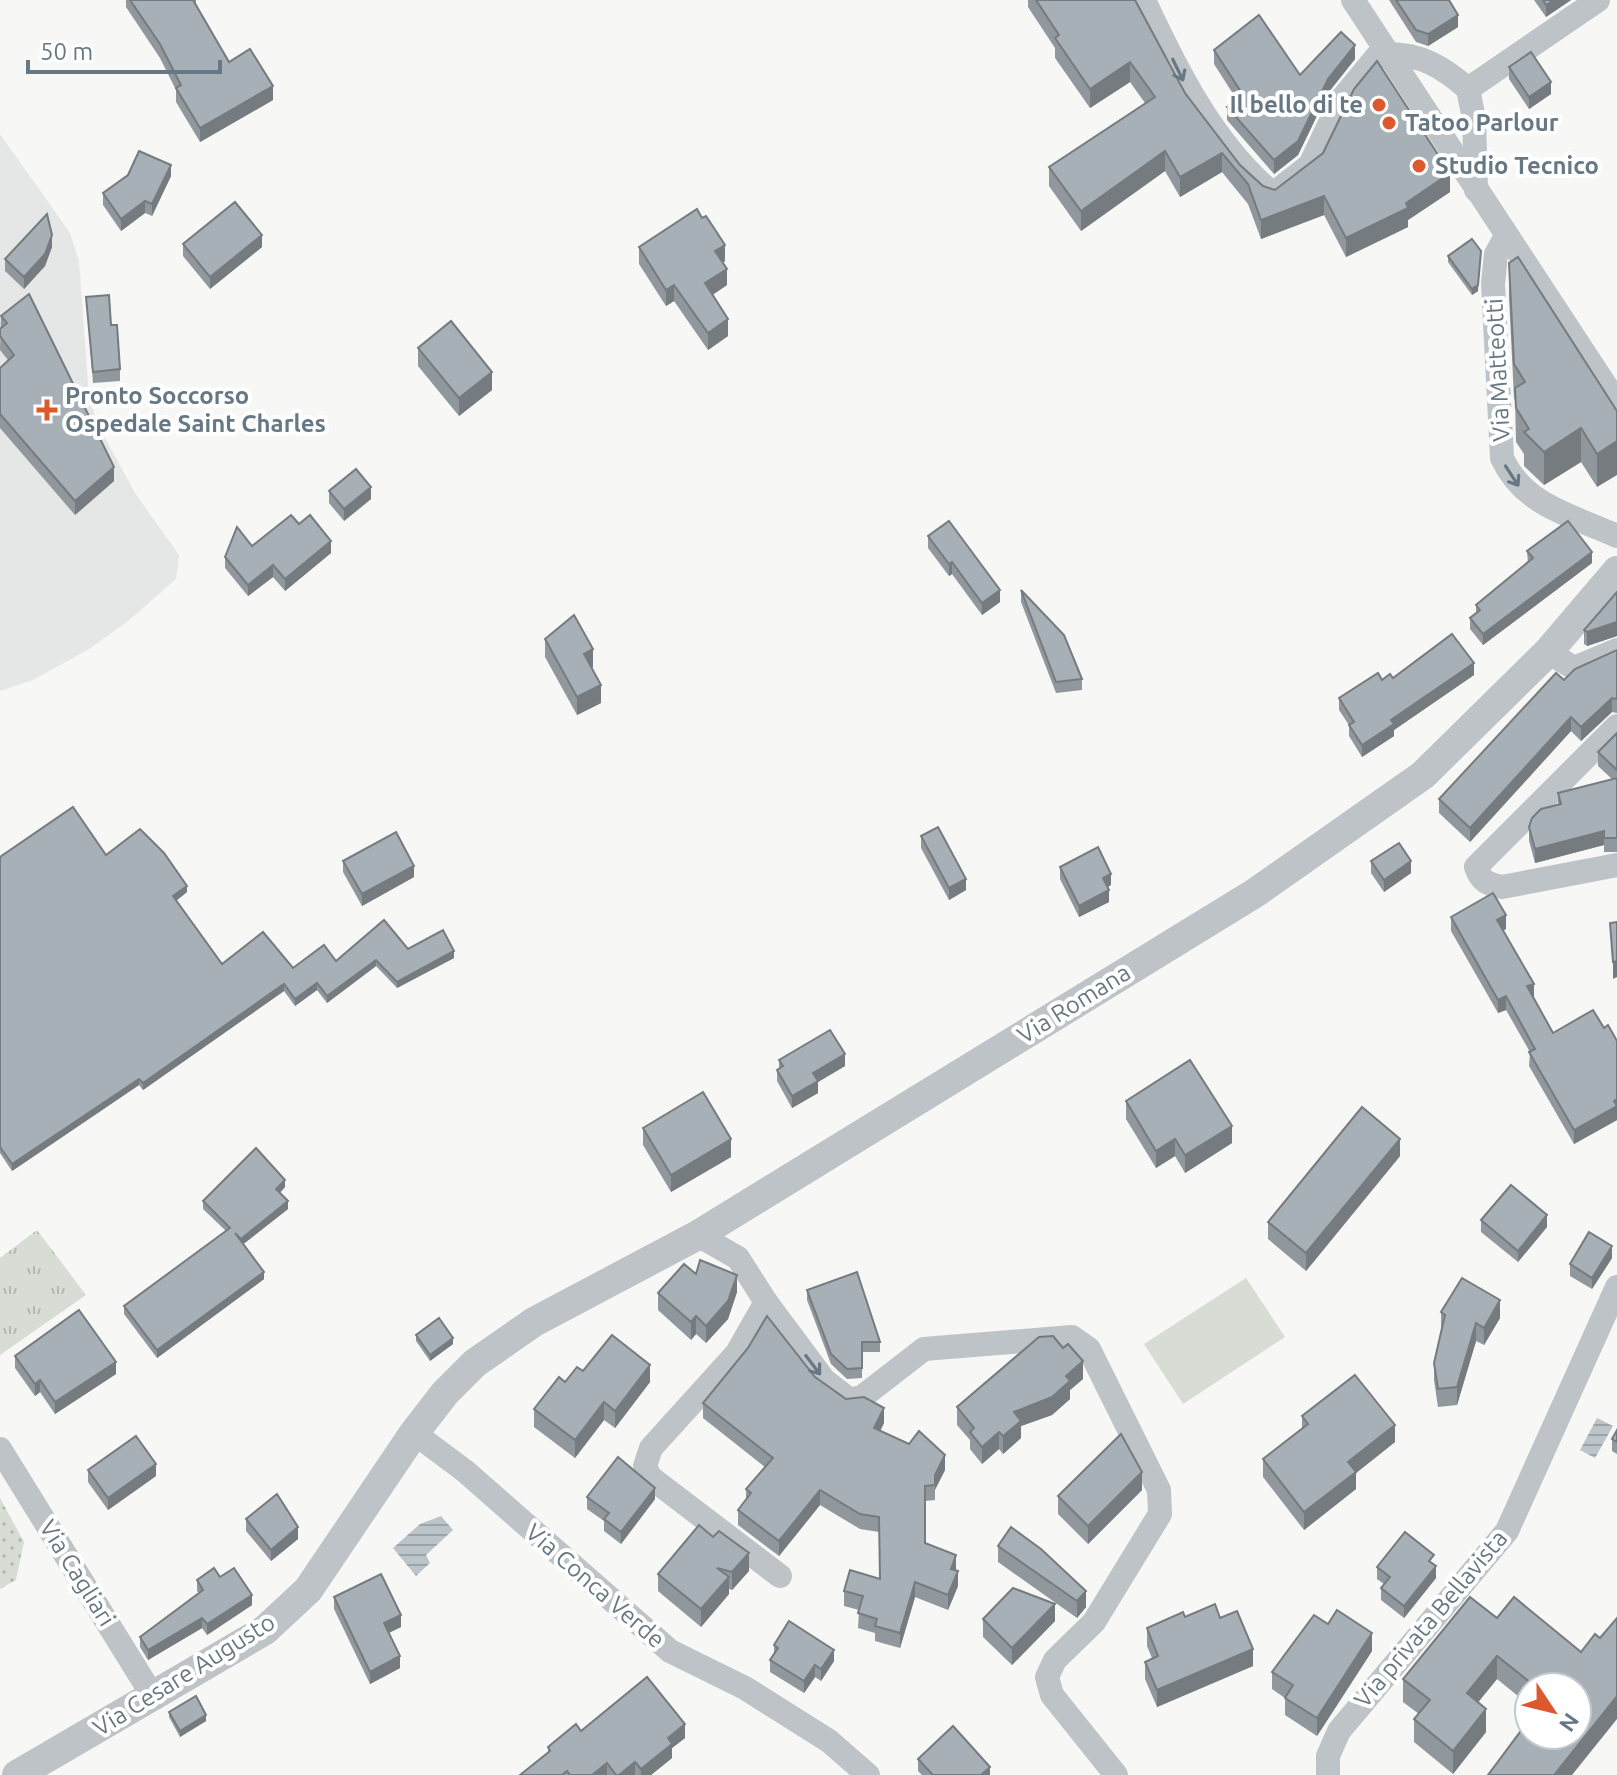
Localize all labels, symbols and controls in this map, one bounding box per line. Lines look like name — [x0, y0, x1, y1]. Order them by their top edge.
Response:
scale bar — [28, 24, 220, 74]
text: 50 m — [40, 38, 93, 65]
one-way arrow — [1170, 58, 1186, 82]
place label: Il bello di te — [1229, 91, 1363, 118]
marker: Il bello di te — [1370, 96, 1388, 114]
place label: Tatoo Parlour — [1405, 109, 1559, 136]
marker: Tatoo Parlour — [1380, 114, 1398, 132]
place label: Studio Tecnico — [1435, 152, 1599, 179]
marker: Studio Tecnico — [1410, 157, 1428, 175]
street label: Via Matteotti — [1480, 298, 1515, 442]
place label: Pronto Soccorso Ospedale Saint Charles — [65, 382, 326, 437]
marker: Pronto Soccorso Ospedale Saint Charles — [36, 399, 58, 421]
one-way arrow — [1504, 464, 1521, 486]
street label: Via Romana — [1012, 958, 1135, 1049]
one-way arrow — [804, 1354, 821, 1375]
street label: Via Cagliari — [34, 1515, 121, 1631]
street label: Via Conca Verde — [520, 1518, 670, 1653]
street label: Via privata Bellavista — [1349, 1525, 1513, 1713]
street label: Via Cesare Augusto — [88, 1608, 279, 1741]
north arrow — [1513, 1671, 1593, 1751]
text: N — [1555, 1709, 1585, 1737]

